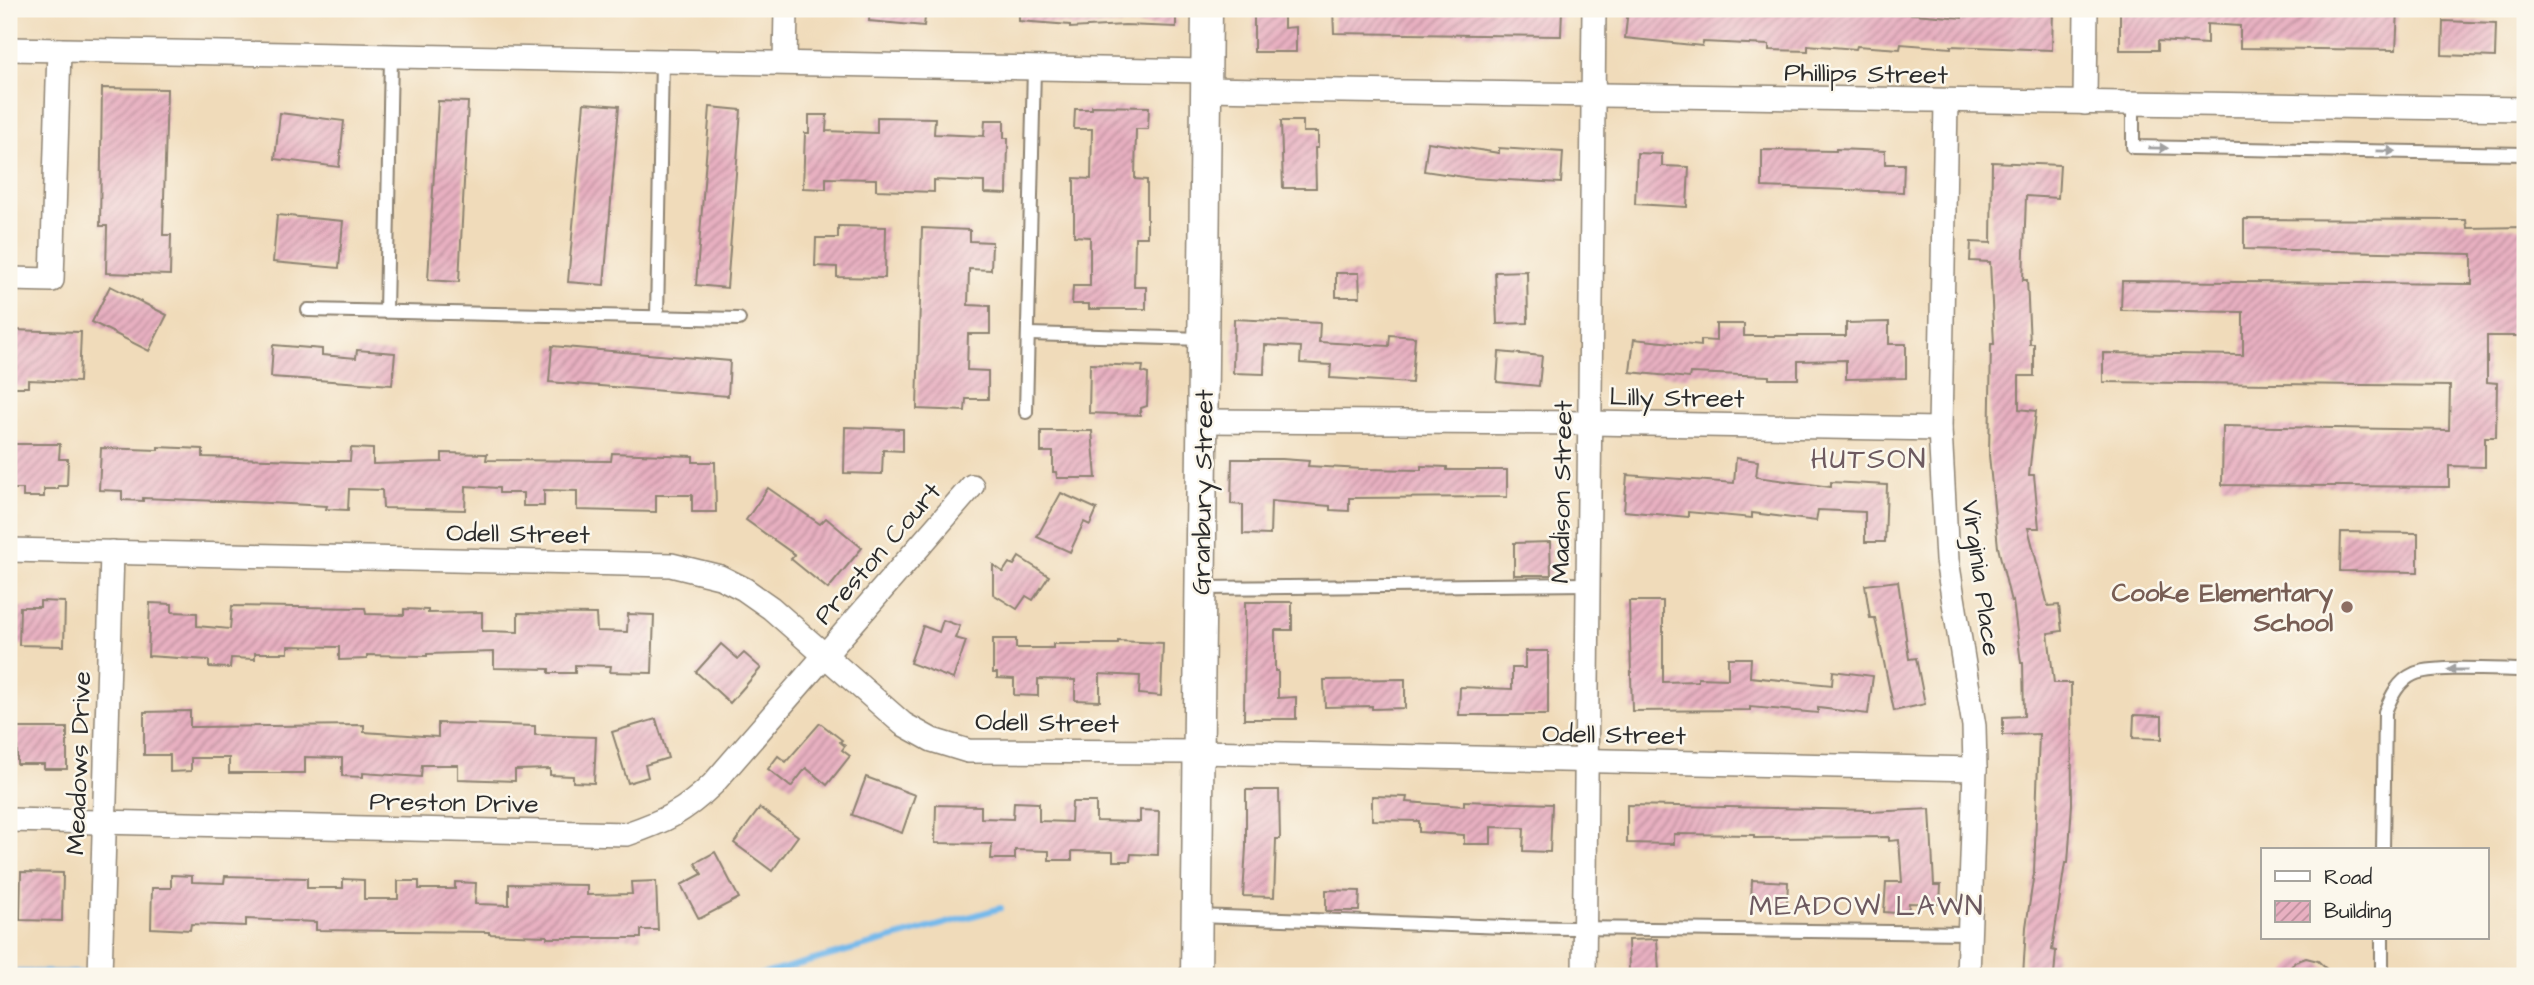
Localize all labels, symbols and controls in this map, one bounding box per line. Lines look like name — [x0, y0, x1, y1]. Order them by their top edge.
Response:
street label: Phillips Street — [1784, 55, 1949, 93]
one-way arrow — [2147, 142, 2169, 154]
one-way arrow — [2375, 145, 2397, 157]
street label: Lilly Street — [1609, 379, 1745, 419]
street label: Granbury Street — [1183, 388, 1225, 595]
street label: Madison Street — [1542, 400, 1582, 584]
district label: HUTSON — [1811, 440, 1927, 479]
street label: Preston Court — [806, 474, 950, 633]
street label: Virginia Place — [1950, 498, 2010, 659]
street label: Odell Street — [446, 515, 591, 553]
place label: Cooke Elementary School — [2112, 575, 2334, 641]
marker: Cooke Elementary School — [2339, 599, 2355, 615]
one-way arrow — [2446, 664, 2468, 676]
street label: Meadows Drive — [58, 670, 100, 856]
street label: Odell Street — [975, 704, 1120, 742]
street label: Odell Street — [1542, 716, 1687, 754]
street label: Preston Drive — [369, 784, 539, 822]
legend — [2261, 848, 2488, 940]
text: Road — [2324, 863, 2372, 892]
district label: MEADOW LAWN — [1749, 887, 1985, 926]
text: Building — [2324, 897, 2392, 928]

